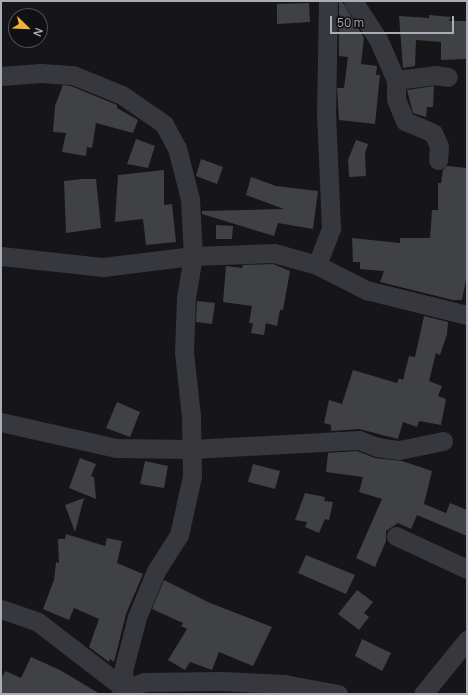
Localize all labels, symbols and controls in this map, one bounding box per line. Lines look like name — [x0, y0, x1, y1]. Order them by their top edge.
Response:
north arrow — [8, 8, 48, 48]
scale bar — [332, 8, 456, 34]
text: 50 m — [337, 14, 364, 31]
text: N — [30, 26, 47, 39]

